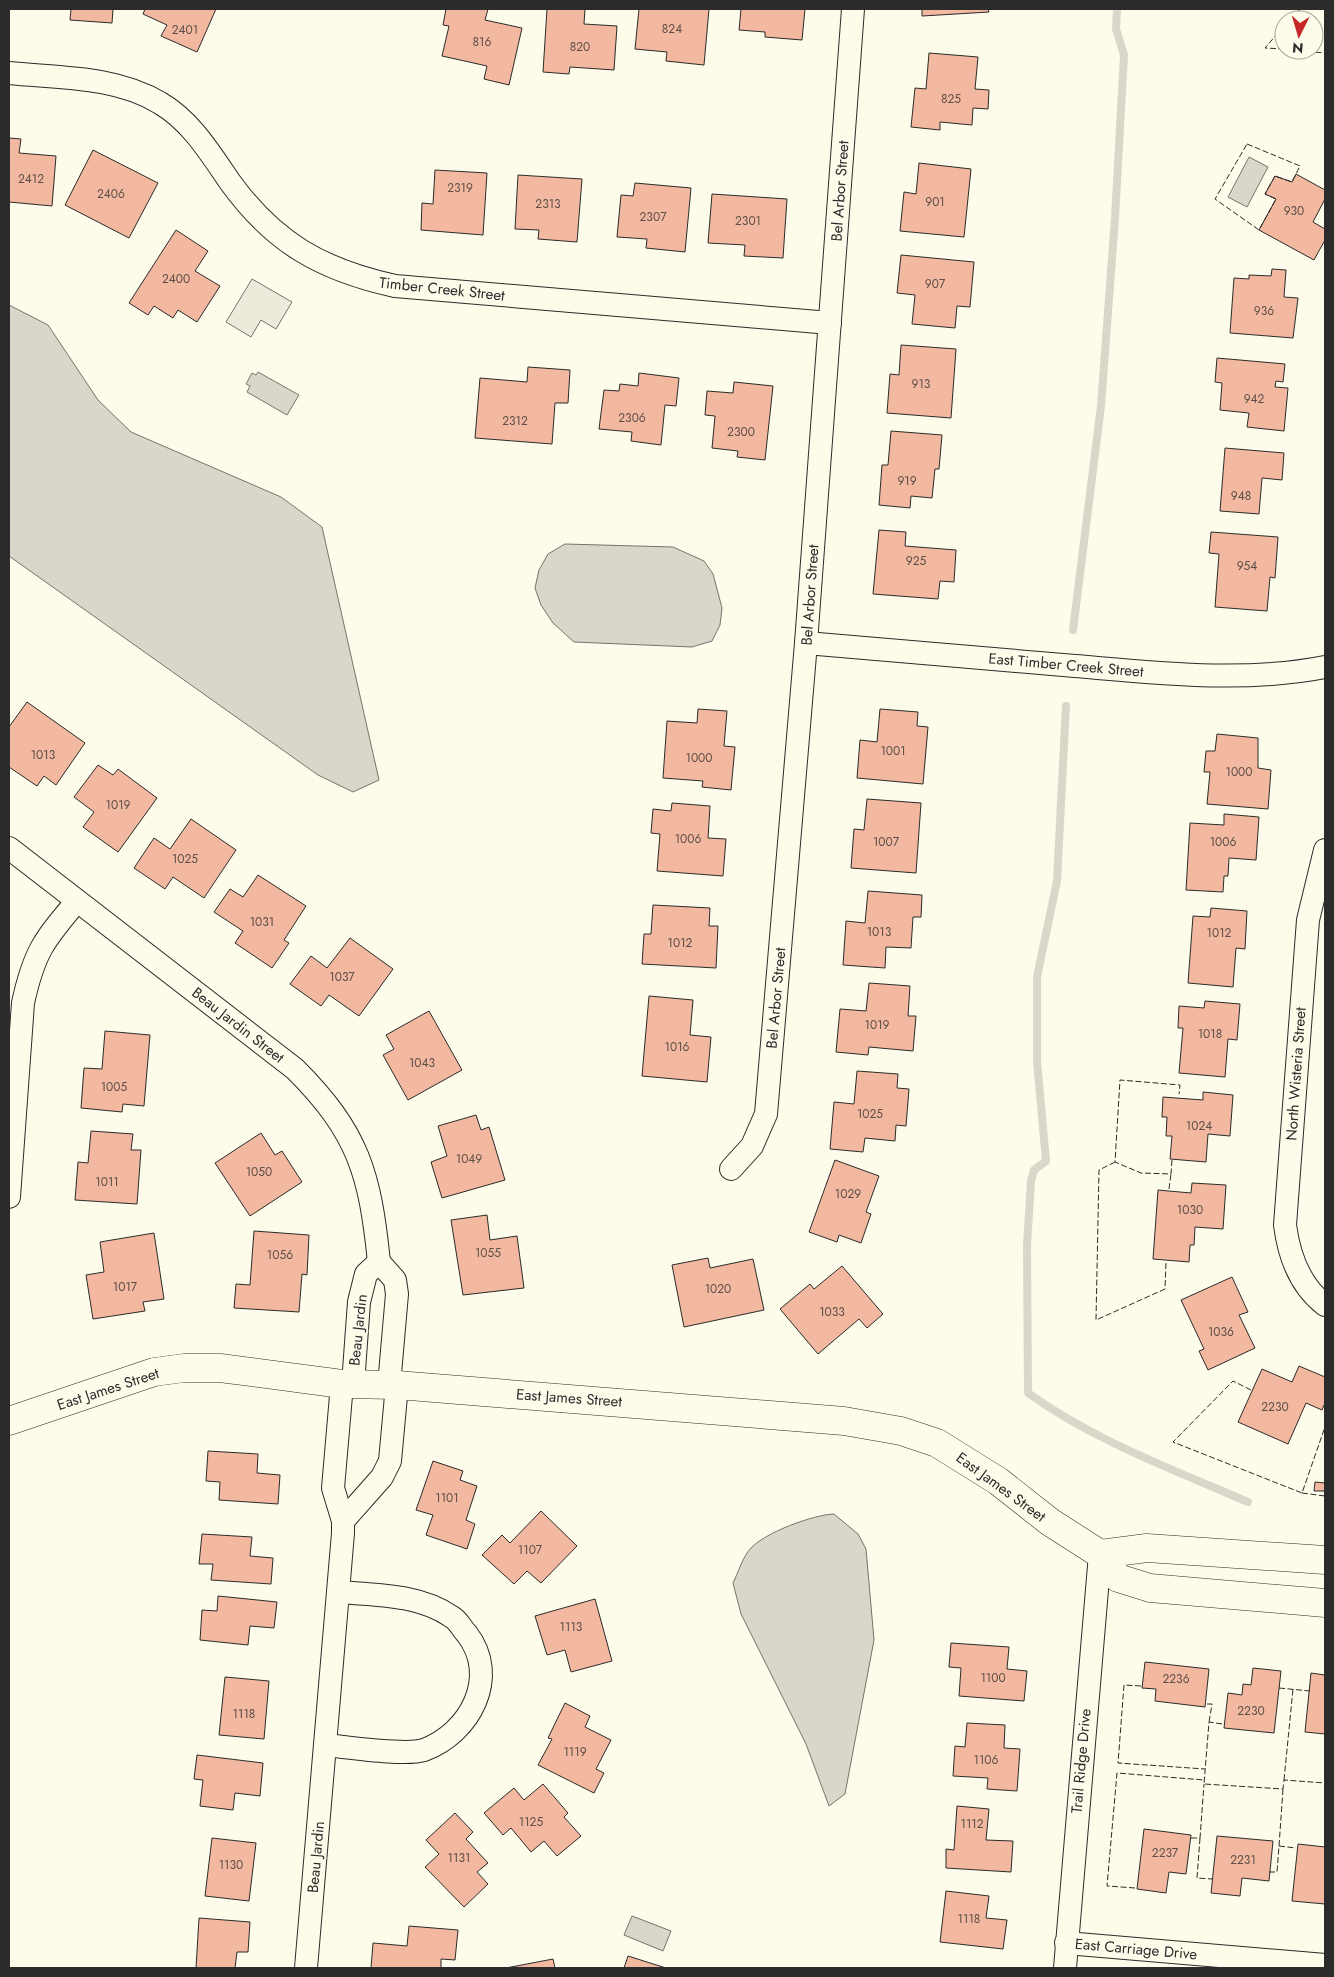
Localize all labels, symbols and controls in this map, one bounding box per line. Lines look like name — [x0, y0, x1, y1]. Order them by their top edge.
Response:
north arrow — [1274, 10, 1324, 60]
house number: 824 — [662, 20, 682, 38]
house number: 2401 — [172, 21, 198, 39]
house number: 816 — [473, 33, 492, 51]
house number: 820 — [570, 38, 590, 56]
text: N — [1291, 38, 1304, 58]
house number: 825 — [941, 90, 961, 108]
street label: Bel Arbor Street — [825, 139, 855, 242]
house number: 2412 — [18, 170, 44, 188]
house number: 2319 — [447, 179, 473, 197]
house number: 2406 — [97, 185, 125, 203]
house number: 901 — [925, 193, 945, 211]
house number: 2313 — [535, 195, 561, 213]
house number: 930 — [1284, 202, 1304, 220]
house number: 2307 — [640, 208, 667, 226]
house number: 2301 — [735, 212, 761, 230]
house number: 2400 — [162, 270, 190, 288]
street label: Timber Creek Street — [378, 271, 506, 307]
house number: 907 — [925, 275, 946, 293]
house number: 936 — [1254, 302, 1274, 320]
house number: 913 — [912, 375, 931, 393]
house number: 942 — [1244, 390, 1265, 408]
house number: 2306 — [618, 409, 646, 427]
house number: 2312 — [502, 412, 528, 430]
house number: 2300 — [727, 423, 755, 441]
house number: 919 — [897, 472, 917, 490]
house number: 948 — [1231, 487, 1251, 505]
street label: Bel Arbor Street — [795, 543, 825, 646]
house number: 925 — [906, 552, 926, 570]
house number: 954 — [1237, 557, 1257, 575]
street label: East Timber Creek Street — [988, 647, 1145, 683]
house number: 1001 — [880, 742, 906, 760]
house number: 1013 — [31, 746, 56, 764]
house number: 1000 — [685, 749, 713, 767]
house number: 1000 — [1225, 763, 1253, 781]
house number: 1019 — [106, 796, 131, 814]
house number: 1006 — [675, 830, 701, 848]
house number: 1007 — [873, 833, 900, 851]
house number: 1006 — [1210, 833, 1236, 851]
house number: 1025 — [172, 850, 198, 868]
house number: 1031 — [250, 913, 274, 931]
house number: 1013 — [867, 923, 892, 941]
house number: 1012 — [1207, 924, 1232, 942]
house number: 1012 — [668, 934, 693, 952]
street label: Bel Arbor Street — [761, 946, 791, 1049]
house number: 1037 — [329, 968, 355, 986]
street label: Beau Jardin Street — [187, 982, 289, 1068]
street label: North Wisteria Street — [1280, 1006, 1312, 1141]
house number: 1019 — [865, 1016, 890, 1034]
house number: 1018 — [1198, 1025, 1222, 1043]
house number: 1016 — [665, 1038, 690, 1056]
house number: 1043 — [409, 1054, 436, 1072]
house number: 1005 — [101, 1078, 128, 1096]
house number: 1025 — [857, 1105, 883, 1123]
house number: 1024 — [1186, 1117, 1212, 1135]
house number: 1049 — [456, 1150, 482, 1168]
house number: 1050 — [246, 1163, 272, 1181]
house number: 1011 — [95, 1173, 119, 1191]
house number: 1029 — [835, 1185, 861, 1203]
house number: 1030 — [1177, 1201, 1203, 1219]
house number: 1055 — [475, 1244, 501, 1262]
house number: 1056 — [267, 1246, 293, 1264]
house number: 1017 — [113, 1278, 138, 1296]
house number: 1020 — [705, 1280, 731, 1298]
street label: Beau Jardin — [343, 1293, 373, 1367]
house number: 1033 — [819, 1303, 845, 1321]
house number: 1036 — [1208, 1323, 1234, 1341]
street label: East James Street — [54, 1362, 162, 1416]
street label: East James Street — [515, 1383, 623, 1413]
house number: 2230 — [1261, 1398, 1289, 1416]
street label: East James Street — [952, 1447, 1051, 1527]
house number: 1101 — [435, 1489, 459, 1507]
house number: 1107 — [518, 1541, 543, 1559]
house number: 1113 — [560, 1618, 583, 1636]
house number: 1100 — [980, 1669, 1006, 1687]
house number: 2236 — [1162, 1670, 1190, 1688]
house number: 2230 — [1237, 1702, 1265, 1720]
house number: 1118 — [233, 1705, 255, 1723]
street label: Trail Ridge Drive — [1065, 1707, 1097, 1814]
house number: 1119 — [563, 1743, 587, 1761]
house number: 1106 — [974, 1751, 999, 1769]
house number: 1125 — [519, 1813, 543, 1831]
house number: 1112 — [960, 1815, 984, 1833]
street label: Beau Jardin — [302, 1820, 330, 1894]
house number: 2237 — [1152, 1844, 1179, 1862]
house number: 1131 — [448, 1849, 470, 1867]
house number: 2231 — [1230, 1851, 1256, 1869]
house number: 1130 — [219, 1856, 243, 1874]
house number: 1118 — [958, 1910, 980, 1928]
street label: East Carriage Drive — [1074, 1933, 1198, 1965]

